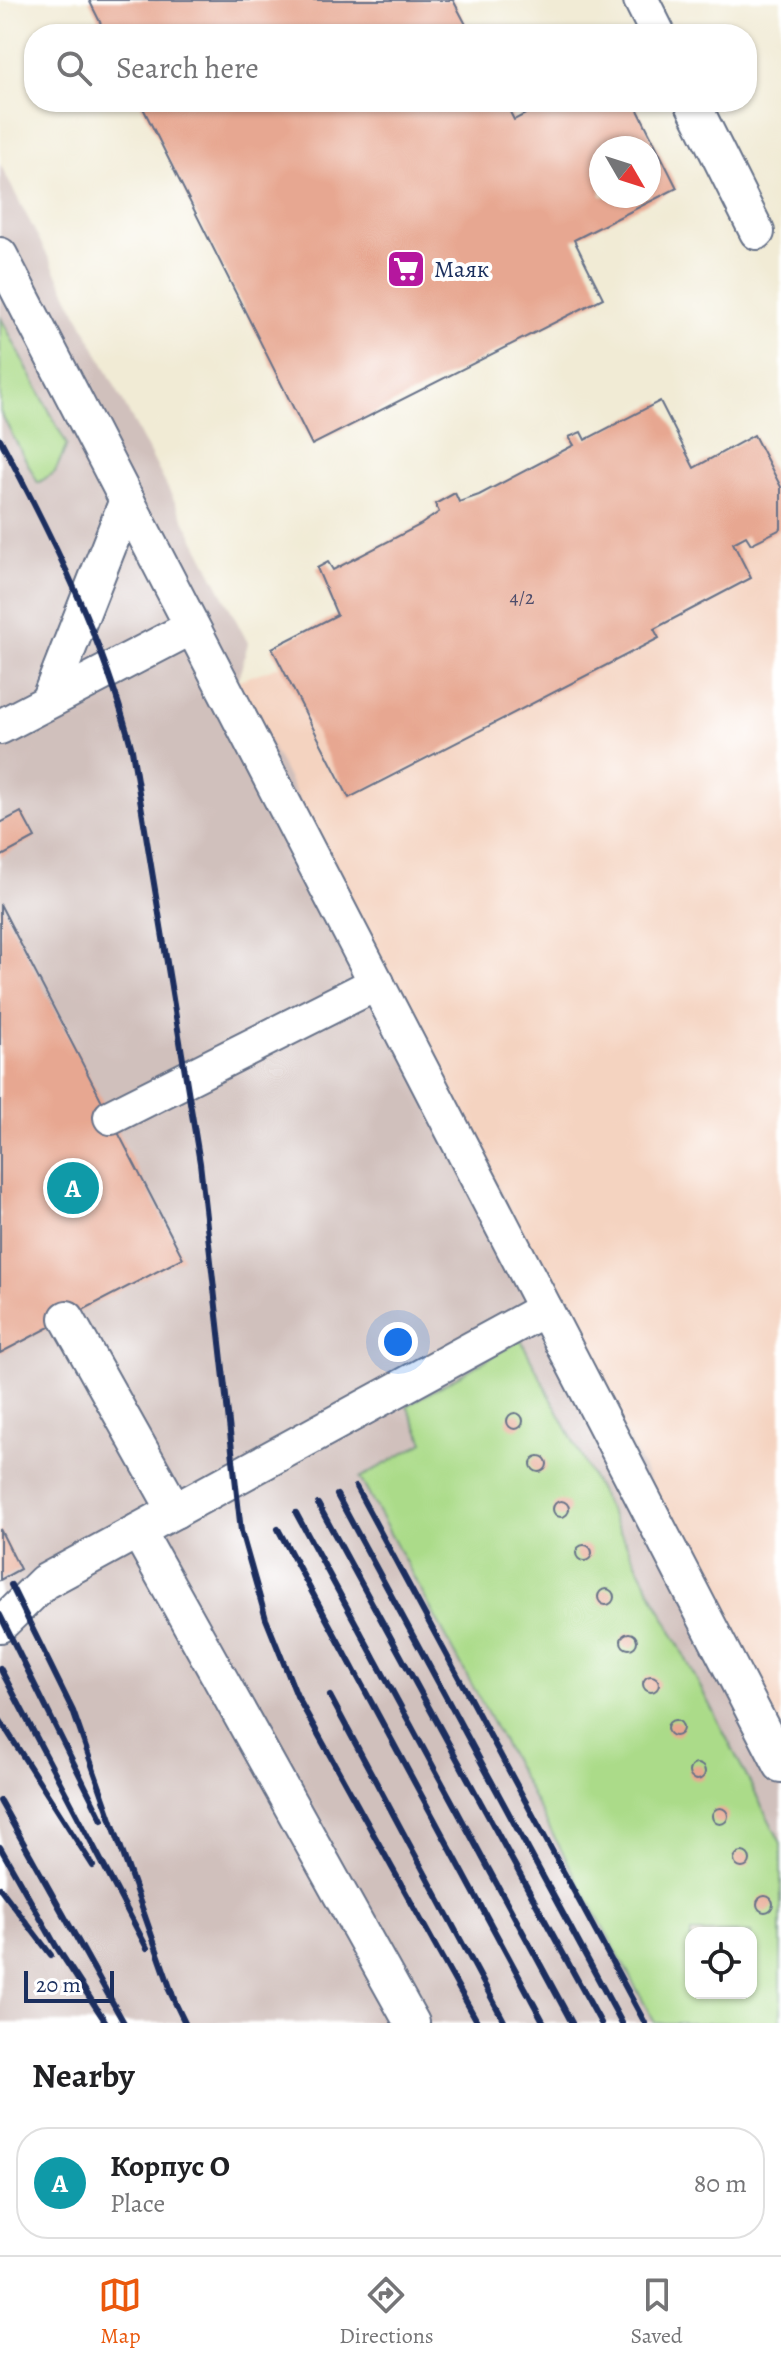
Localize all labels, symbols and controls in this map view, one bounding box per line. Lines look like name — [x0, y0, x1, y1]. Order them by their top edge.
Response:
search box — [24, 24, 757, 112]
icon: search — [52, 46, 96, 90]
text: Search here — [116, 48, 259, 88]
north arrow — [589, 136, 661, 208]
supermarket icon: Маяк — [385, 248, 427, 290]
place label: Маяк — [434, 253, 489, 285]
house number: 4/2 — [509, 584, 535, 611]
pin: A — [47, 1158, 99, 1218]
your location — [378, 1322, 418, 1362]
map controls — [685, 1927, 757, 1999]
button: locate — [685, 1927, 757, 1999]
scale bar — [24, 1967, 114, 2003]
text: 20 m — [36, 1970, 81, 2000]
text: Nearby — [32, 2052, 135, 2099]
text: Корпус О — [110, 2146, 230, 2186]
text: A — [52, 2166, 68, 2201]
text: 80 m — [694, 2166, 747, 2201]
text: Place — [110, 2186, 165, 2221]
tab: Map — [98, 2273, 142, 2351]
tab: Directions — [339, 2273, 434, 2351]
tab: Saved — [630, 2273, 683, 2351]

